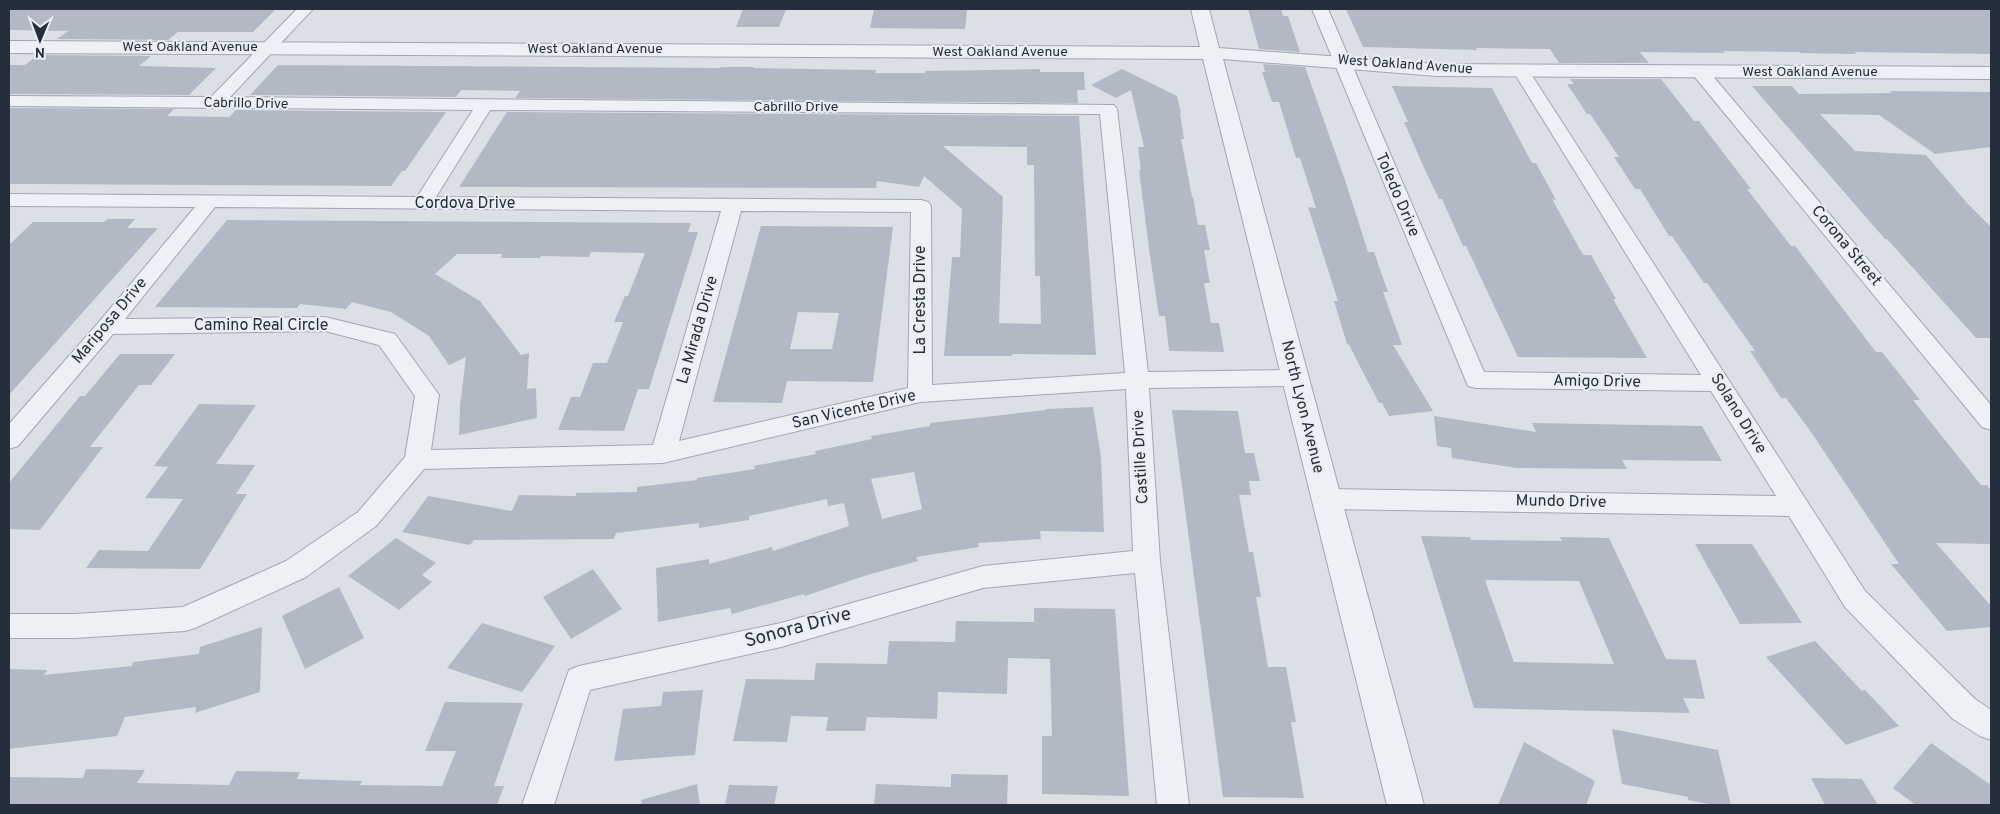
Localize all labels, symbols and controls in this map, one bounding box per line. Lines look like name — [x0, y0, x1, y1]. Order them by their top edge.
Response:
north arrow — [15, 15, 65, 65]
street label: West Oakland Avenue — [122, 39, 258, 56]
street label: West Oakland Avenue — [527, 41, 663, 58]
text: N — [35, 43, 45, 60]
street label: West Oakland Avenue — [932, 44, 1068, 61]
street label: West Oakland Avenue — [1337, 52, 1473, 78]
street label: West Oakland Avenue — [1742, 64, 1878, 81]
street label: Cabrillo Drive — [203, 95, 289, 113]
street label: Cabrillo Drive — [754, 99, 838, 116]
street label: Toledo Drive — [1370, 150, 1424, 240]
street label: Cordova Drive — [415, 194, 515, 214]
street label: Corona Street — [1806, 202, 1886, 290]
street label: La Cresta Drive — [911, 245, 931, 355]
street label: Mariposa Drive — [68, 274, 152, 368]
street label: La Mirada Drive — [673, 274, 723, 386]
street label: Camino Real Circle — [194, 316, 328, 336]
street label: North Lyon Avenue — [1276, 338, 1328, 476]
street label: Solano Drive — [1705, 370, 1771, 458]
street label: Amigo Drive — [1553, 371, 1641, 393]
street label: San Vicente Drive — [790, 386, 918, 434]
street label: Castille Drive — [1129, 409, 1153, 505]
street label: Mundo Drive — [1515, 491, 1607, 513]
street label: Sonora Drive — [742, 602, 854, 654]

